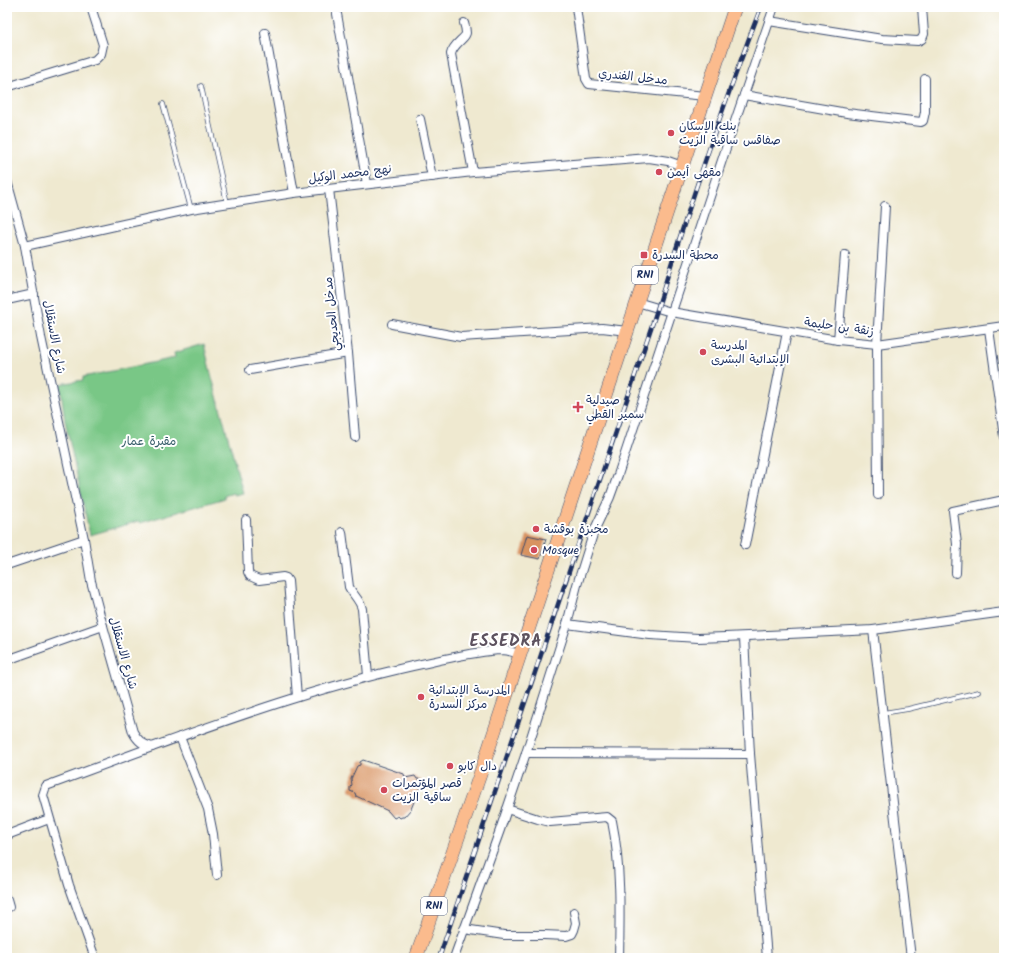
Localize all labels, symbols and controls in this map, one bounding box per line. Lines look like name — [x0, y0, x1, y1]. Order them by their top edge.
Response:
street label: مدخل الفندري — [597, 64, 669, 90]
place label: بنك الإسكان صفاقس ساقية الزيت — [679, 117, 781, 150]
marker: بنك الإسكان صفاقس ساقية الزيت — [666, 128, 676, 138]
street label: نهج محمد الوكيل — [307, 159, 393, 189]
place label: مقهى أيمن — [667, 163, 721, 182]
marker: مقهى أيمن — [654, 167, 664, 177]
place label: محطة السدرة — [652, 246, 719, 265]
marker: محطة السدرة — [639, 250, 649, 260]
road number: RN1 — [632, 266, 658, 284]
street label: مدخل الحديجي — [319, 276, 346, 352]
street label: شارع الاستقلال — [38, 299, 70, 375]
street label: زنقة بن حليمة — [803, 313, 875, 341]
place label: المدرسة الإبتدائية البشرى — [711, 336, 789, 369]
marker: المدرسة الإبتدائية البشرى — [698, 347, 708, 357]
place label: صيدلية سمير القطي — [586, 391, 644, 425]
marker: صيدلية سمير القطي — [573, 402, 583, 412]
park label: مقبرة عمار — [121, 432, 176, 451]
place label: مخبزة بوقشة — [544, 520, 609, 539]
marker: مخبزة بوقشة — [531, 524, 541, 534]
place label: Mosque — [542, 541, 579, 560]
marker: Mosque — [529, 545, 539, 555]
street label: شارع الاستقلال — [104, 615, 142, 691]
district label: ESSEDRA — [470, 629, 542, 654]
place label: المدرسة الإبتدائية مركز السدرة — [429, 681, 510, 714]
marker: المدرسة الإبتدائية مركز السدرة — [416, 692, 426, 702]
place label: دال كابو — [457, 757, 497, 776]
marker: دال كابو — [445, 761, 455, 771]
place label: قصر المؤتمرات ساقية الزيت — [392, 774, 462, 807]
marker: قصر المؤتمرات ساقية الزيت — [379, 785, 389, 795]
road number: RN1 — [421, 897, 447, 915]

